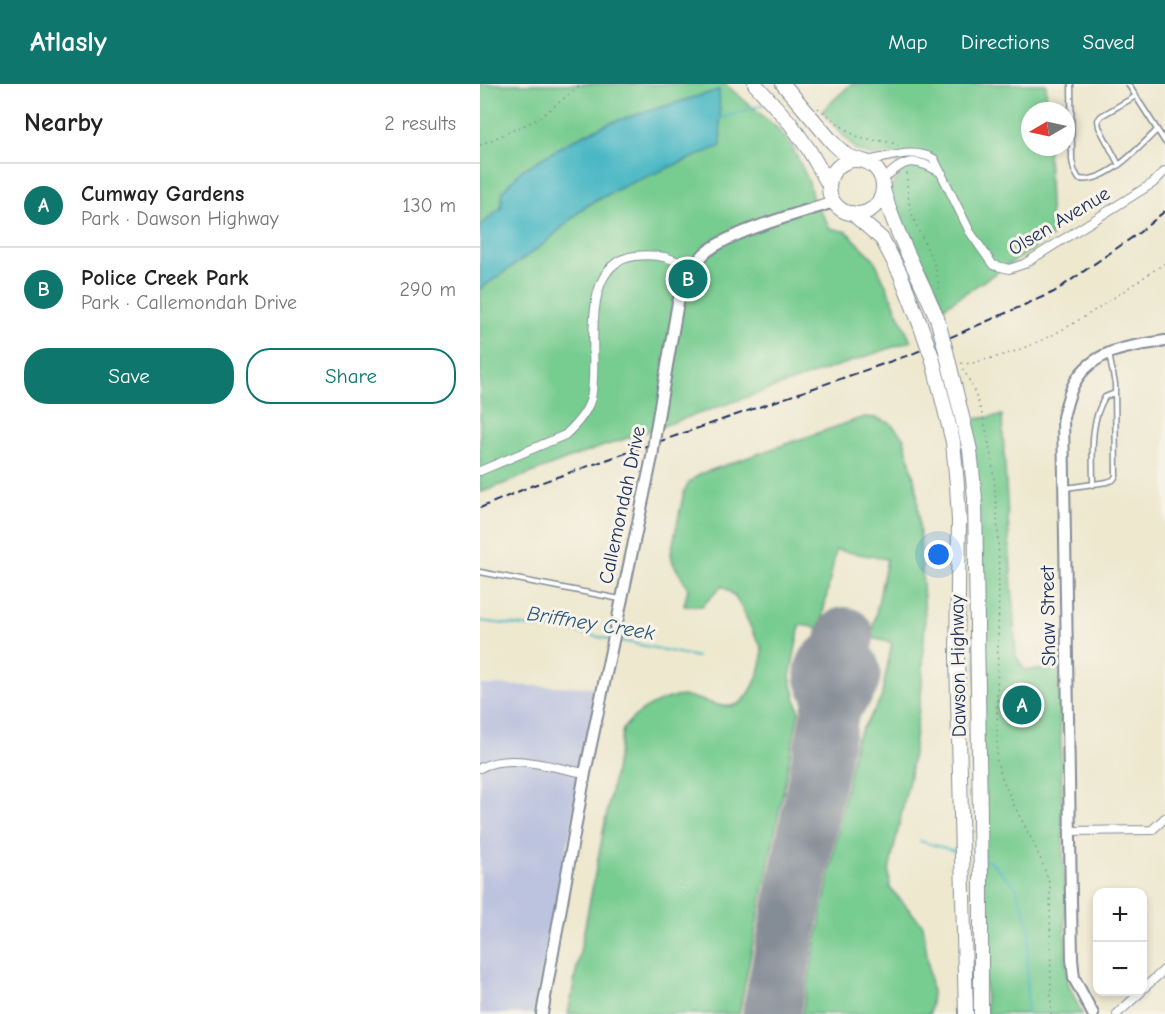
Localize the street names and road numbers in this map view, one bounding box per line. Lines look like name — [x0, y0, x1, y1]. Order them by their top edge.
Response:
street label: Olsen Avenue — [1004, 182, 1114, 260]
street label: Callemondah Drive — [594, 424, 650, 586]
street label: Shaw Street — [1036, 564, 1060, 667]
street label: Dawson Highway — [945, 594, 971, 738]

